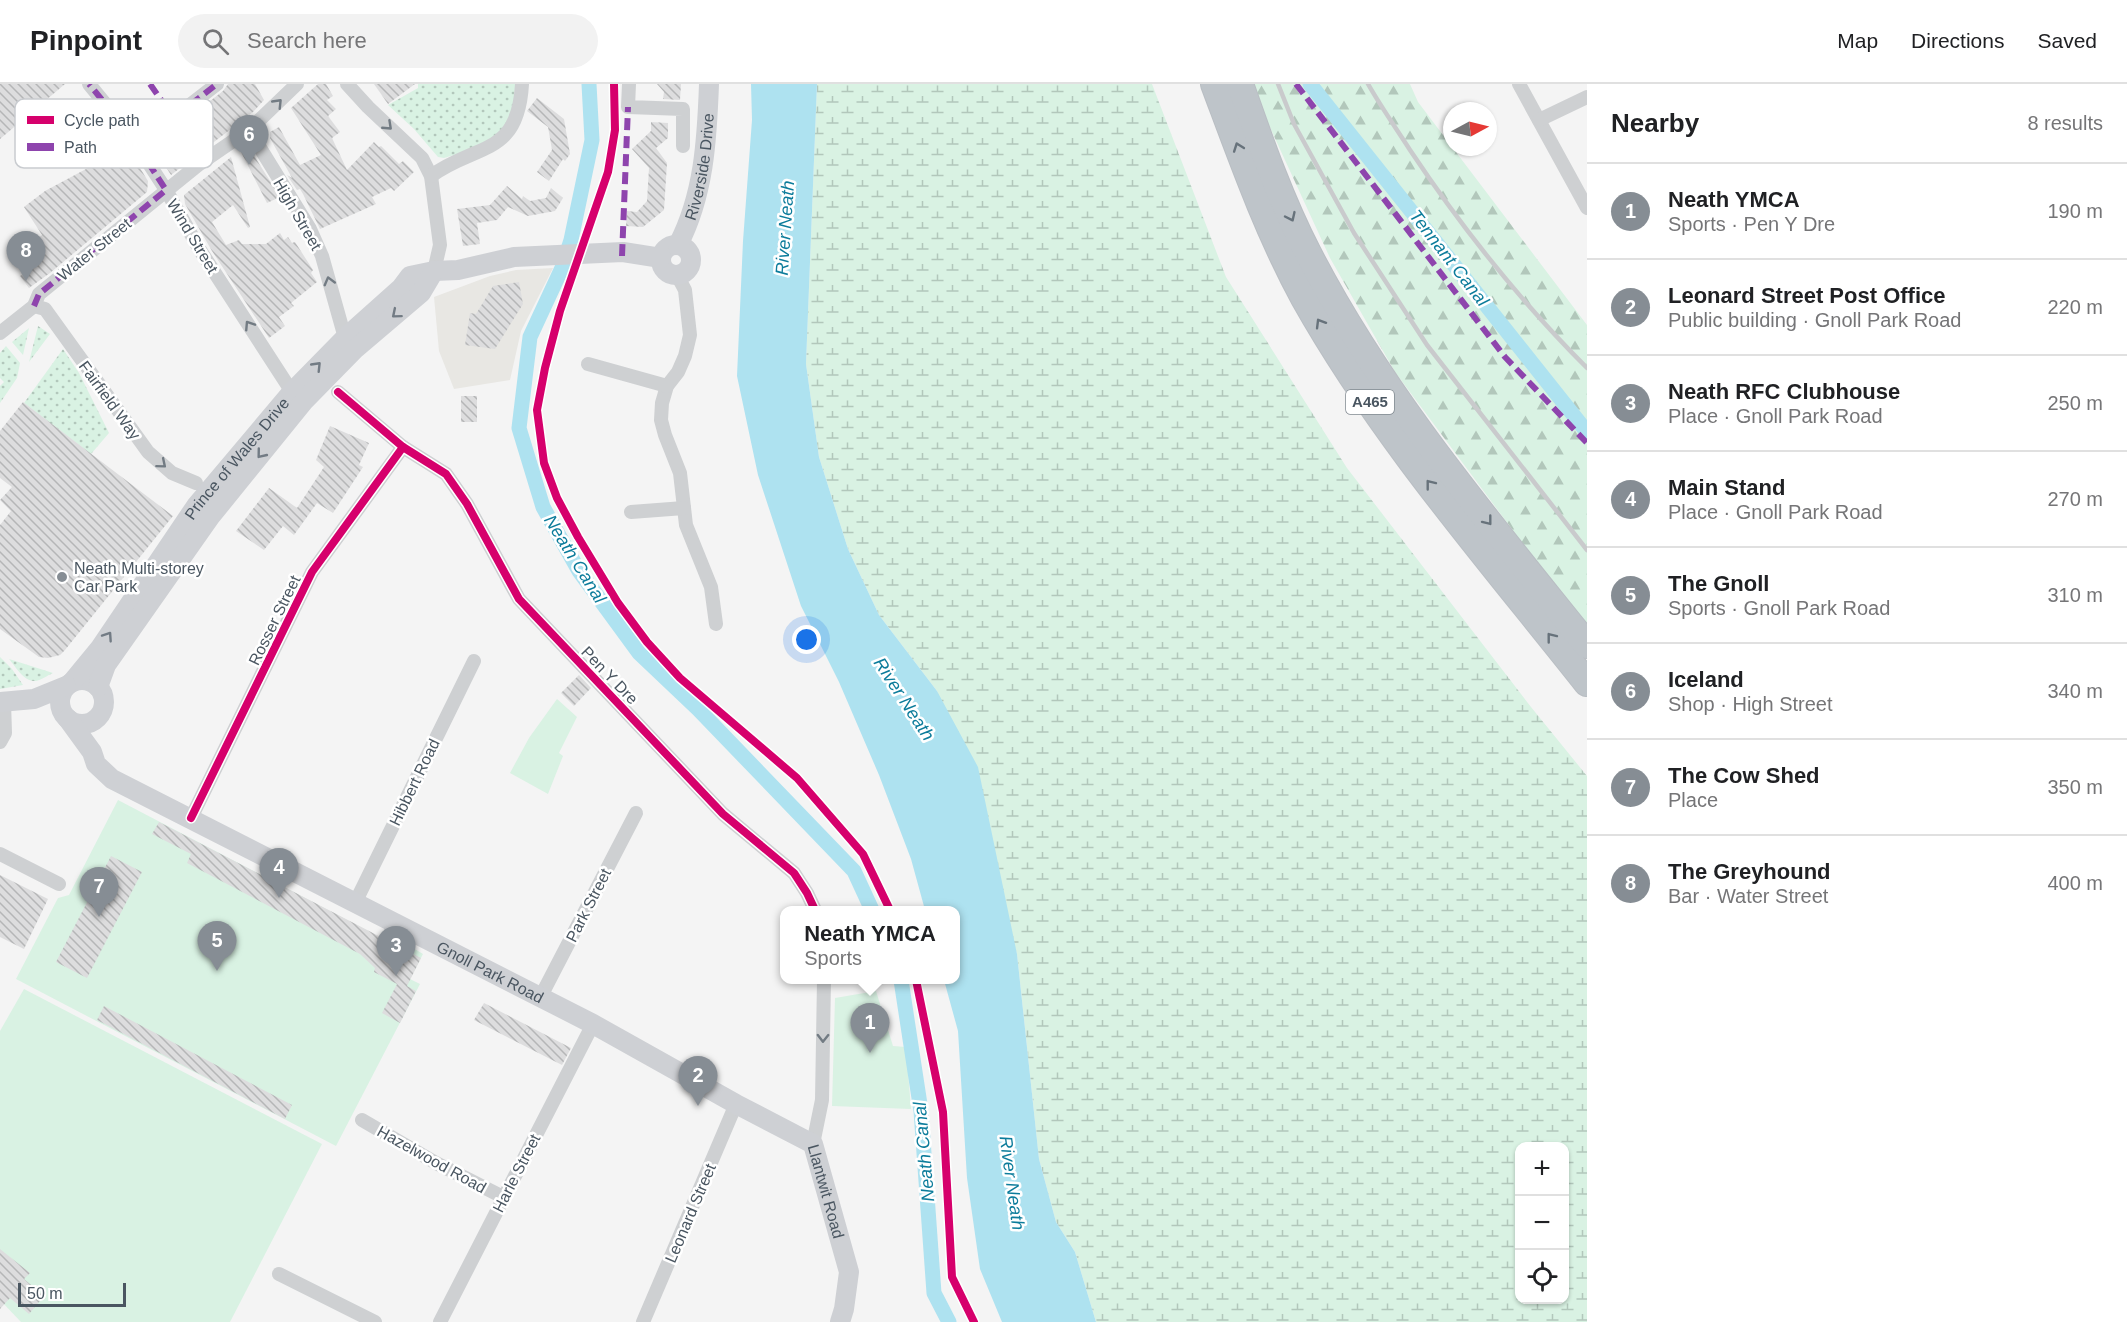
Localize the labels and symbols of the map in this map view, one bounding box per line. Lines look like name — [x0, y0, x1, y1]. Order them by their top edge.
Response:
legend — [15, 99, 213, 168]
one-way arrow — [271, 99, 282, 109]
north arrow — [1443, 102, 1497, 156]
text: Cycle path — [64, 112, 140, 129]
street label: Riverside Drive — [682, 113, 717, 223]
pin: 6 — [230, 116, 268, 165]
one-way arrow — [381, 119, 392, 130]
text: Path — [64, 139, 97, 156]
one-way arrow — [1233, 142, 1245, 153]
street label: High Street — [270, 175, 325, 254]
water label: River Neath — [772, 180, 798, 276]
street label: Wind Street — [164, 196, 222, 277]
water label: Tennant Canal — [1405, 206, 1493, 311]
one-way arrow — [1284, 210, 1296, 221]
street label: Water Street — [54, 214, 135, 284]
pin: 8 — [6, 232, 46, 281]
one-way arrow — [324, 277, 336, 287]
one-way arrow — [392, 307, 403, 318]
one-way arrow — [1315, 319, 1327, 329]
one-way arrow — [244, 321, 256, 331]
street label: Fairfield Way — [75, 358, 144, 443]
one-way arrow — [310, 362, 321, 373]
road number: A465 — [1346, 390, 1394, 414]
street label: Prince of Wales Drive — [181, 394, 293, 523]
one-way arrow — [258, 447, 269, 458]
one-way arrow — [155, 457, 166, 468]
one-way arrow — [1427, 480, 1438, 491]
water label: Neath Canal — [540, 511, 611, 608]
one-way arrow — [1481, 514, 1492, 525]
place label: Neath Multi-storey Car Park — [74, 560, 204, 595]
marker: Neath Multi-storey Car Park — [55, 570, 69, 584]
street label: Rosser Street — [245, 572, 304, 668]
your location — [792, 625, 821, 654]
one-way arrow — [101, 632, 112, 643]
one-way arrow — [1547, 633, 1558, 644]
street label: Pen Y Dre — [578, 643, 641, 708]
water label: River Neath — [870, 654, 938, 744]
street label: Hibbert Road — [386, 736, 443, 828]
pin: 4 — [260, 848, 298, 898]
street label: Park Street — [563, 865, 614, 945]
pin: 7 — [80, 868, 118, 917]
pin: 5 — [198, 922, 236, 971]
pin: 3 — [376, 926, 416, 976]
street label: Gnoll Park Road — [434, 938, 546, 1006]
pin: 1 — [850, 1004, 890, 1053]
one-way arrow — [817, 1033, 829, 1042]
pin: 2 — [678, 1056, 718, 1106]
water label: Neath Canal — [910, 1100, 938, 1203]
street label: Hazelwood Road — [374, 1122, 489, 1196]
street label: Harle Street — [489, 1131, 544, 1215]
water label: River Neath — [995, 1135, 1029, 1231]
street label: Llantwit Road — [805, 1142, 847, 1240]
street label: Leonard Street — [662, 1161, 719, 1265]
scale bar — [18, 1280, 126, 1308]

